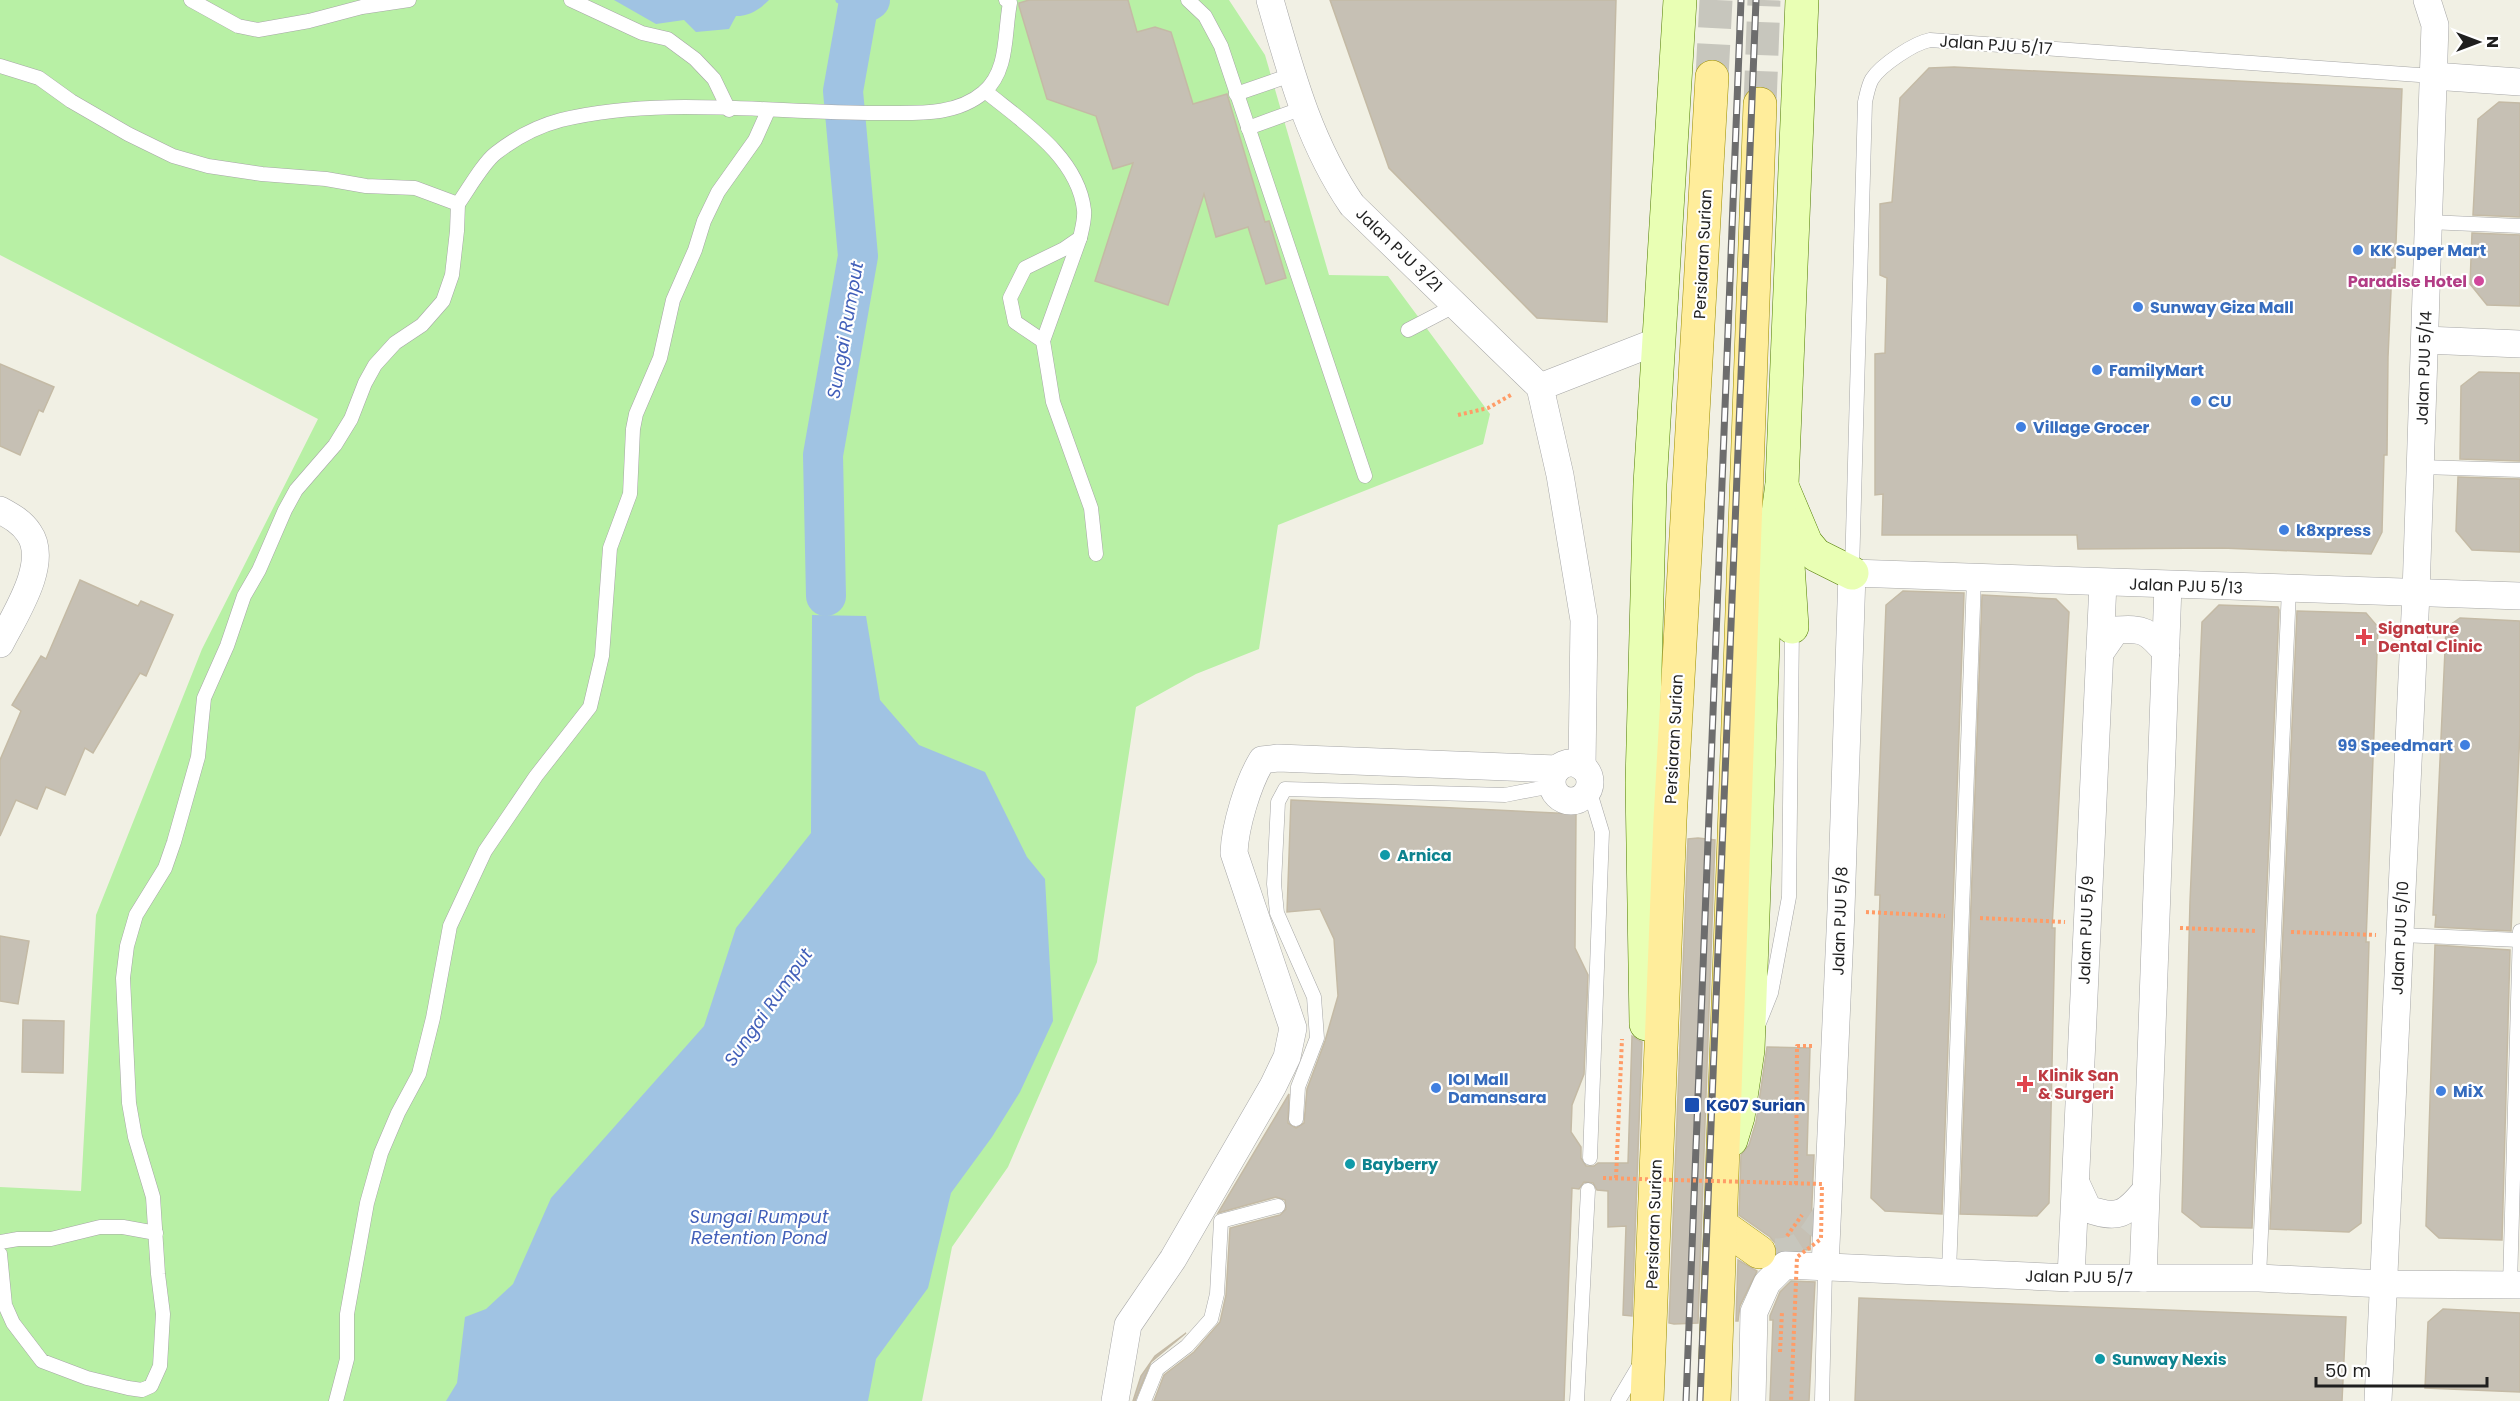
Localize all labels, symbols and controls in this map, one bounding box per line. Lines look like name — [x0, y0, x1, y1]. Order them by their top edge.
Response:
north arrow — [2448, 12, 2508, 72]
street label: Jalan PJU 5/17 — [1939, 30, 2053, 60]
text: N — [2481, 36, 2504, 48]
street label: Persiaran Surian — [1688, 188, 1718, 320]
street label: Jalan PJU 3/21 — [1350, 203, 1448, 297]
place label: KK Super Mart — [2370, 239, 2486, 262]
marker: KK Super Mart — [2351, 243, 2365, 257]
water label: Sungai Rumput — [821, 259, 869, 401]
place label: Paradise Hotel — [2348, 270, 2467, 293]
marker: Paradise Hotel — [2472, 274, 2486, 288]
place label: Sunway Giza Mall — [2150, 296, 2294, 319]
marker: Sunway Giza Mall — [2131, 300, 2145, 314]
street label: Jalan PJU 5/14 — [2411, 311, 2437, 425]
place label: FamilyMart — [2109, 359, 2204, 382]
marker: FamilyMart — [2090, 363, 2104, 377]
place label: CU — [2208, 390, 2231, 413]
marker: CU — [2189, 394, 2203, 408]
place label: Village Grocer — [2033, 416, 2150, 439]
marker: Village Grocer — [2014, 420, 2028, 434]
place label: k8xpress — [2296, 519, 2371, 542]
marker: k8xpress — [2277, 523, 2291, 537]
street label: Jalan PJU 5/13 — [2129, 573, 2243, 599]
place label: Signature Dental Clinic — [2378, 617, 2483, 658]
marker: Signature Dental Clinic — [2355, 628, 2373, 646]
street label: Persiaran Surian — [1659, 673, 1689, 805]
place label: 99 Speedmart — [2337, 734, 2453, 757]
marker: 99 Speedmart — [2458, 738, 2472, 752]
place label: Arnica — [1397, 844, 1452, 867]
marker: Arnica — [1378, 848, 1392, 862]
street label: Jalan PJU 5/8 — [1827, 866, 1853, 976]
street label: Jalan PJU 5/9 — [2073, 875, 2099, 985]
street label: Jalan PJU 5/10 — [2386, 880, 2414, 996]
water label: Sungai Rumput — [718, 943, 818, 1071]
place label: Klinik San & Surgeri — [2038, 1064, 2119, 1105]
place label: IOI Mall Damansara — [1448, 1068, 1547, 1109]
marker: Klinik San & Surgeri — [2016, 1075, 2034, 1093]
place label: MiX — [2453, 1080, 2484, 1103]
marker: IOI Mall Damansara — [1429, 1081, 1443, 1095]
marker: MiX — [2434, 1084, 2448, 1098]
place label: KG07 Surian — [1706, 1094, 1806, 1117]
marker: KG07 Surian — [1683, 1096, 1701, 1114]
place label: Bayberry — [1362, 1153, 1439, 1176]
marker: Bayberry — [1343, 1157, 1357, 1171]
street label: Persiaran Surian — [1640, 1159, 1668, 1289]
water label: Sungai Rumput Retention Pond — [690, 1204, 829, 1250]
street label: Jalan PJU 5/7 — [2025, 1265, 2133, 1289]
place label: Sunway Nexis — [2112, 1348, 2227, 1371]
scale bar — [2316, 1350, 2487, 1388]
marker: Sunway Nexis — [2093, 1352, 2107, 1366]
text: 50 m — [2325, 1358, 2371, 1383]

